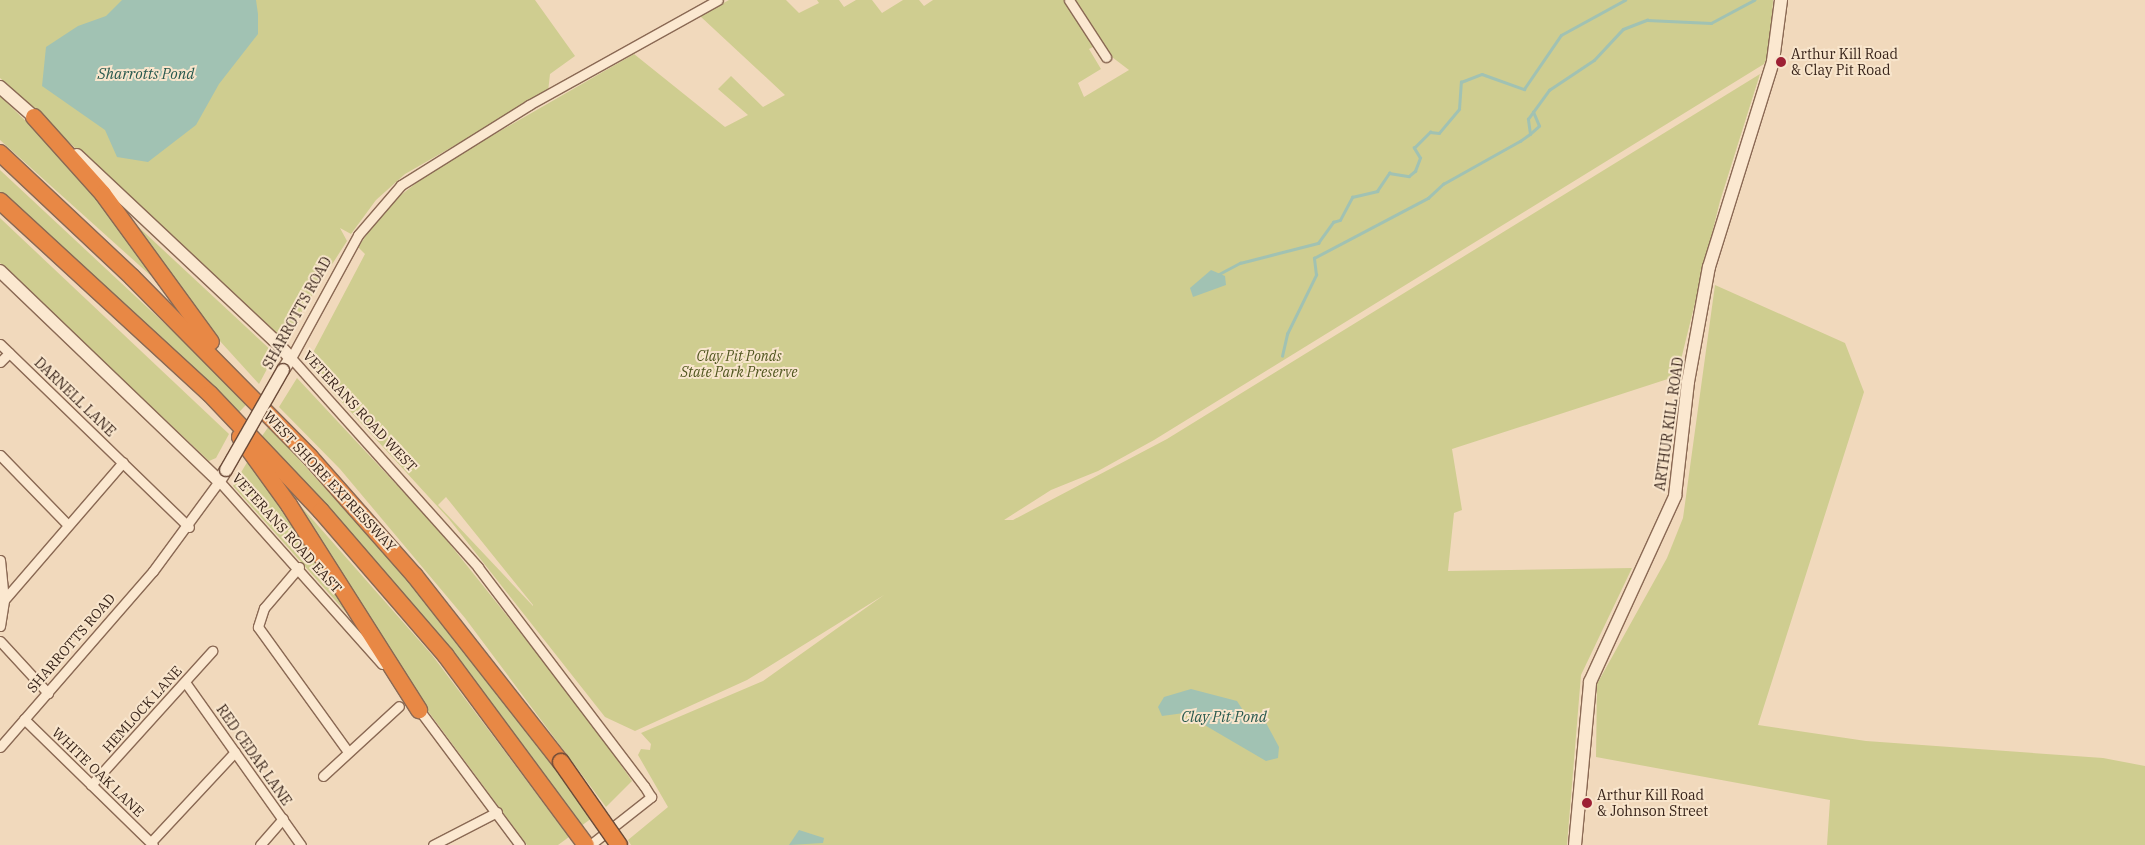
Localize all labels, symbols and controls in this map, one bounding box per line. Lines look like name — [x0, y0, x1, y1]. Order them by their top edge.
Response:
place label: Arthur Kill Road & Clay Pit Road — [1791, 46, 1898, 78]
marker: Arthur Kill Road & Clay Pit Road — [1775, 56, 1787, 68]
water label: Sharrotts Pond — [98, 65, 194, 83]
street label: SHARROTTS ROAD — [259, 254, 335, 372]
street label: VETERANS ROAD WEST — [300, 347, 420, 475]
park label: Clay Pit Ponds State Park Preserve — [680, 348, 798, 381]
street label: DARNELL LANE — [31, 354, 119, 440]
street label: ARTHUR KILL ROAD — [1651, 356, 1687, 492]
street label: WEST SHORE EXPRESSWAY — [260, 407, 400, 555]
street label: VETERANS ROAD EAST — [229, 470, 345, 596]
street label: SHARROTTS ROAD — [23, 590, 119, 696]
street label: HEMLOCK LANE — [99, 662, 185, 756]
street label: RED CEDAR LANE — [213, 701, 295, 809]
water label: Clay Pit Pond — [1181, 708, 1267, 726]
street label: WHITE OAK LANE — [49, 724, 147, 820]
place label: Arthur Kill Road & Johnson Street — [1597, 787, 1708, 820]
marker: Arthur Kill Road & Johnson Street — [1581, 797, 1593, 809]

